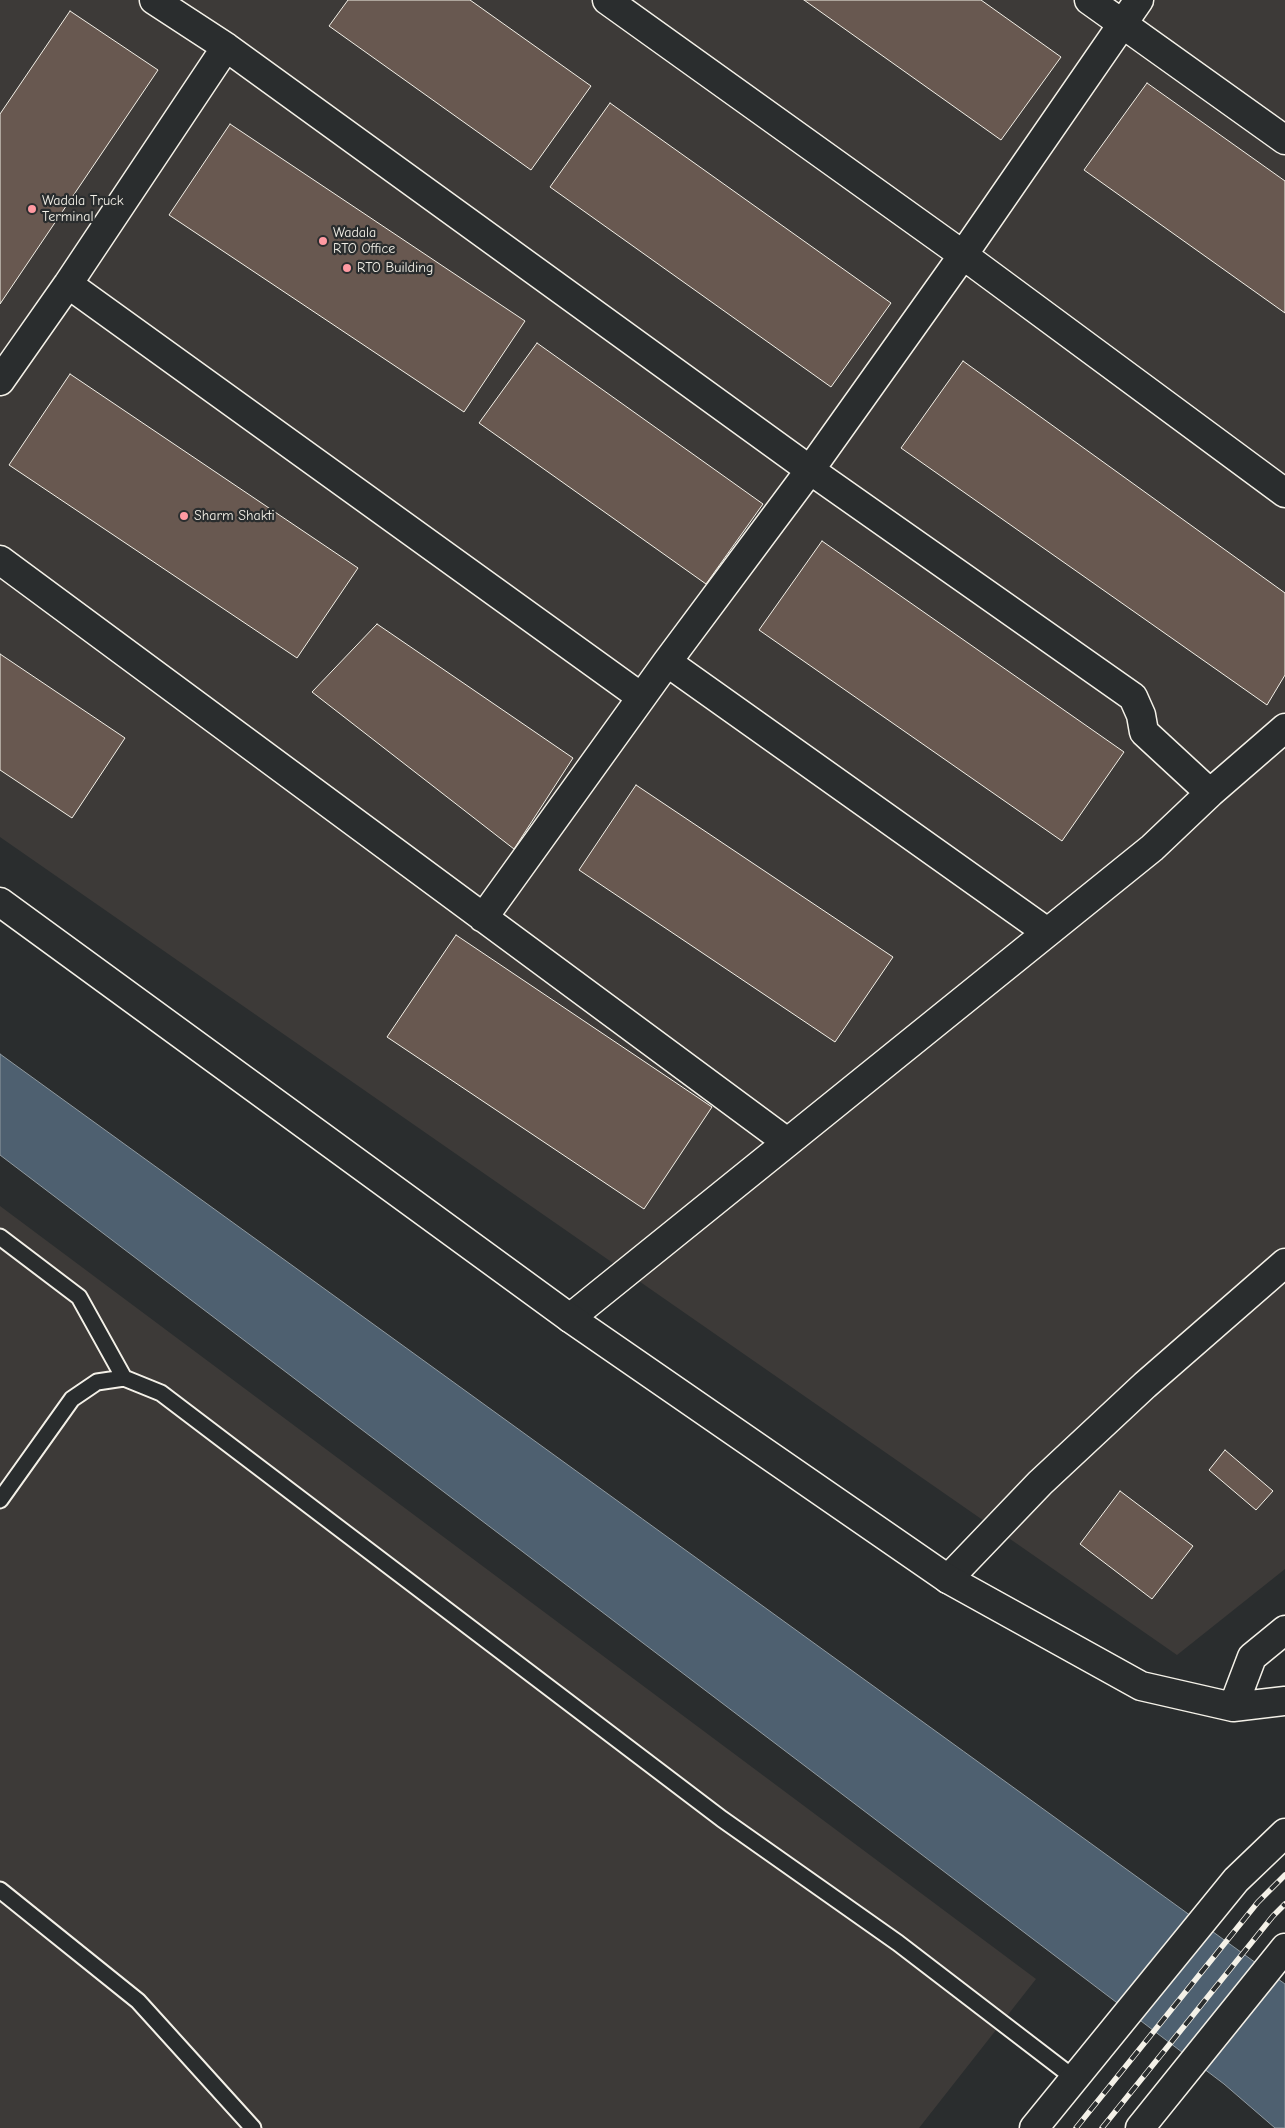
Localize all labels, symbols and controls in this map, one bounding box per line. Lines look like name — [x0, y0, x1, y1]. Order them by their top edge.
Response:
place label: Wadala Truck Terminal — [42, 193, 124, 226]
marker: Wadala Truck Terminal — [26, 203, 38, 215]
place label: Wadala RTO Office — [333, 225, 395, 258]
marker: Wadala RTO Office — [317, 235, 329, 247]
place label: RTO Building — [357, 260, 433, 276]
marker: RTO Building — [341, 262, 353, 274]
place label: Sharm Shakti — [194, 508, 275, 524]
marker: Sharm Shakti — [178, 510, 190, 522]

